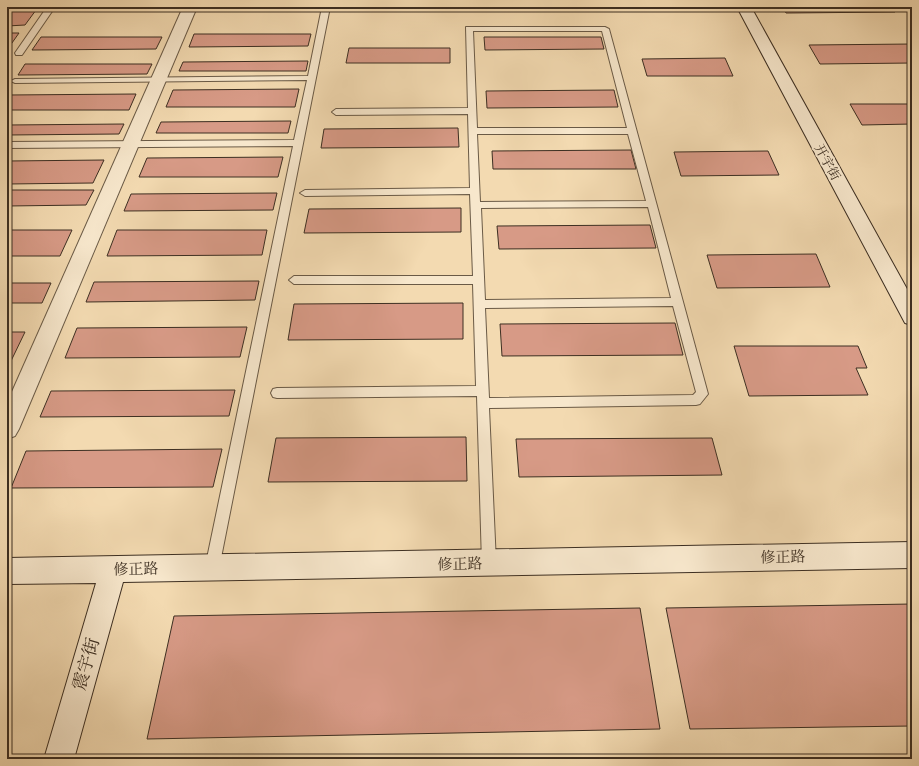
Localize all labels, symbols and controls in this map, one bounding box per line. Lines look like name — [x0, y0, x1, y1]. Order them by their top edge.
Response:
street label: 开宇街 — [811, 141, 844, 183]
street label: 修正路 — [760, 547, 806, 567]
street label: 修正路 — [437, 554, 483, 574]
street label: 修正路 — [113, 559, 159, 579]
street label: 震宇街 — [67, 635, 105, 693]

